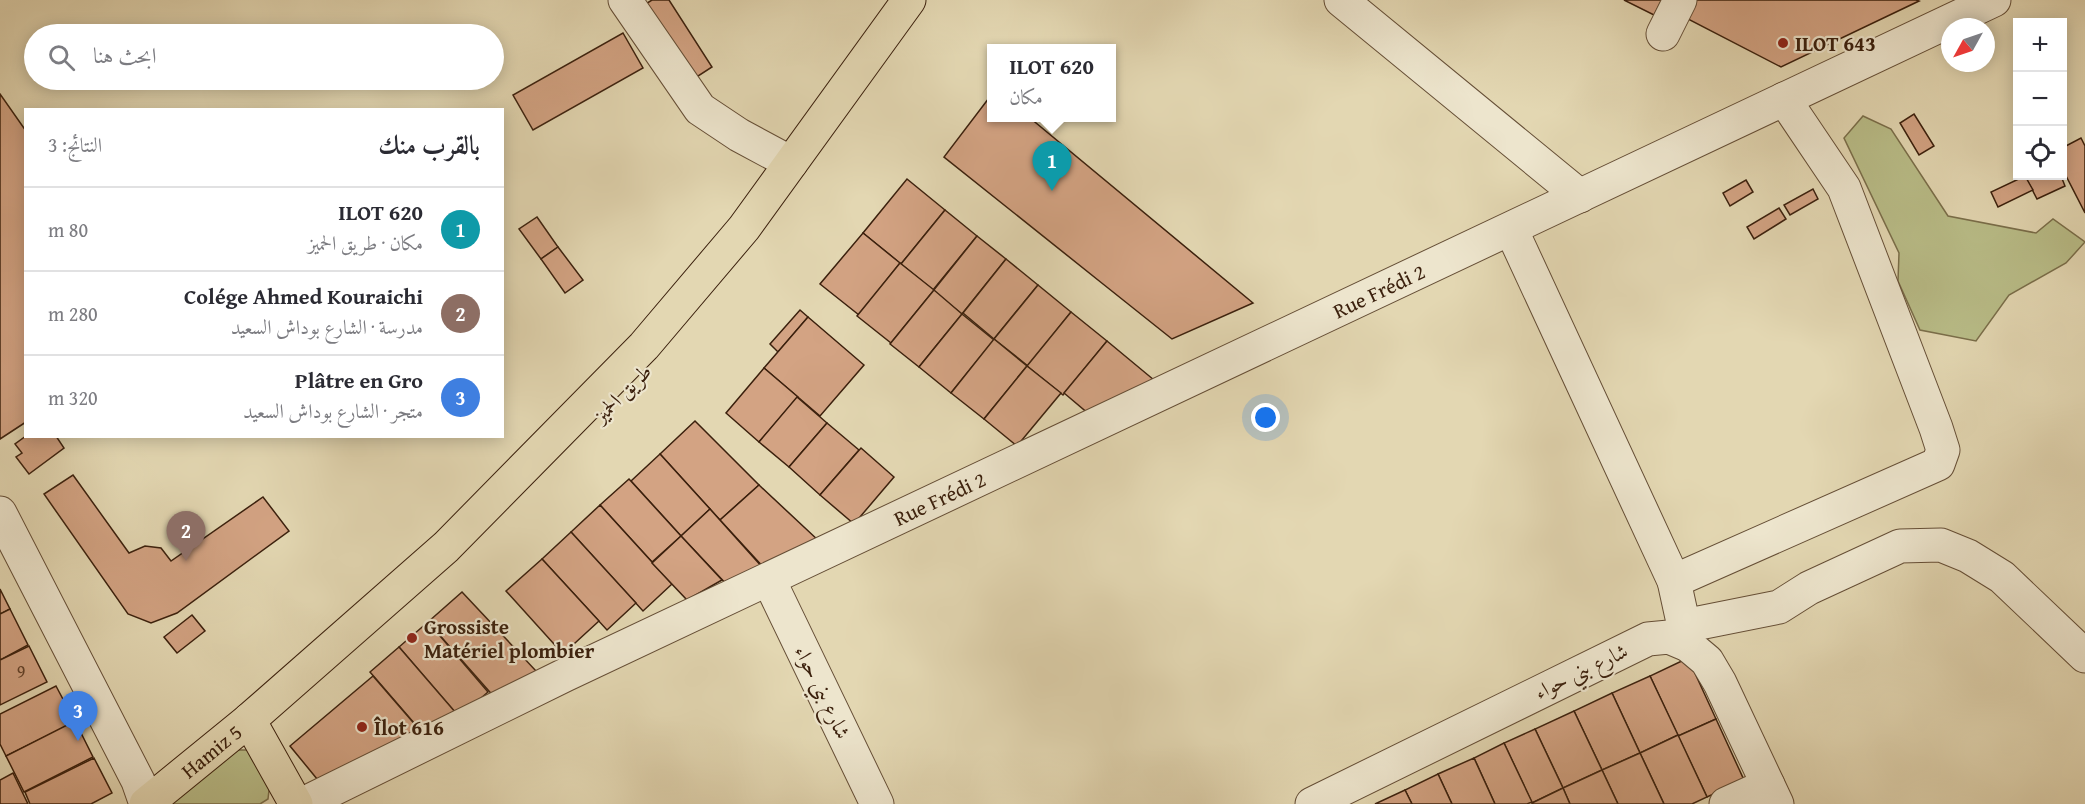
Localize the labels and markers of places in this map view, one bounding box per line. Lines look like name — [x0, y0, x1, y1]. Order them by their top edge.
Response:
place label: ILOT 643 — [1795, 28, 1876, 59]
marker: ILOT 643 — [1776, 36, 1790, 50]
pin: 1 — [1032, 142, 1072, 191]
pin: 2 — [166, 512, 206, 561]
place label: Grossiste Matériel plombier — [424, 611, 595, 666]
marker: Grossiste Matériel plombier — [405, 631, 419, 645]
pin: 3 — [58, 692, 98, 741]
place label: Îlot 616 — [373, 712, 444, 743]
marker: Îlot 616 — [355, 720, 369, 734]

